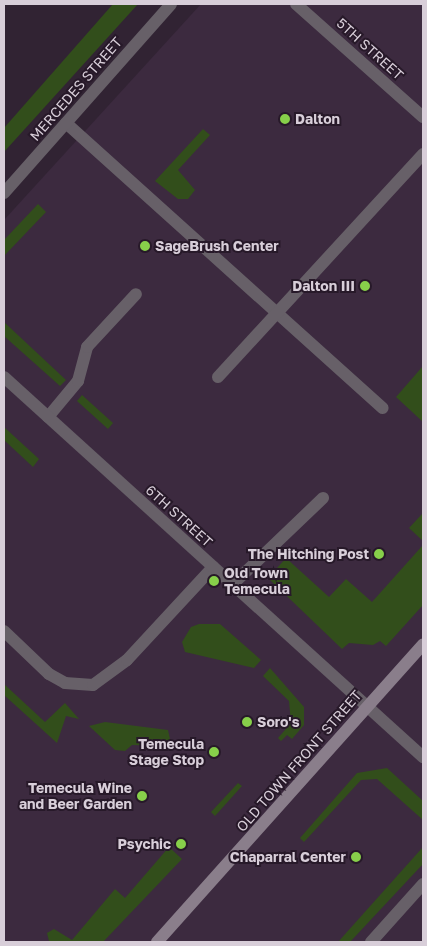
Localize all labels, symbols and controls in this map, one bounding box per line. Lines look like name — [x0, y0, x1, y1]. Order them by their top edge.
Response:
street label: 5TH STREET — [333, 15, 407, 83]
street label: MERCEDES STREET — [26, 34, 126, 144]
place label: Dalton — [295, 111, 340, 127]
marker: Dalton — [279, 113, 291, 125]
place label: SageBrush Center — [155, 238, 279, 254]
marker: SageBrush Center — [139, 240, 151, 252]
place label: Dalton III — [292, 278, 355, 294]
marker: Dalton III — [359, 280, 371, 292]
street label: 6TH STREET — [142, 482, 216, 550]
place label: The Hitching Post — [248, 546, 369, 562]
marker: The Hitching Post — [373, 548, 385, 560]
place label: Old Town Temecula — [224, 565, 290, 598]
marker: Old Town Temecula — [208, 575, 220, 587]
street label: OLD TOWN FRONT STREET — [233, 687, 365, 835]
place label: Soro's — [257, 714, 299, 730]
marker: Soro's — [241, 716, 253, 728]
place label: Temecula Stage Stop — [129, 736, 204, 769]
marker: Temecula Stage Stop — [208, 746, 220, 758]
place label: Temecula Wine and Beer Garden — [19, 780, 132, 812]
marker: Temecula Wine and Beer Garden — [136, 790, 148, 802]
place label: Psychic — [117, 836, 171, 852]
marker: Psychic — [175, 838, 187, 850]
place label: Chaparral Center — [230, 849, 346, 865]
marker: Chaparral Center — [350, 851, 362, 863]

